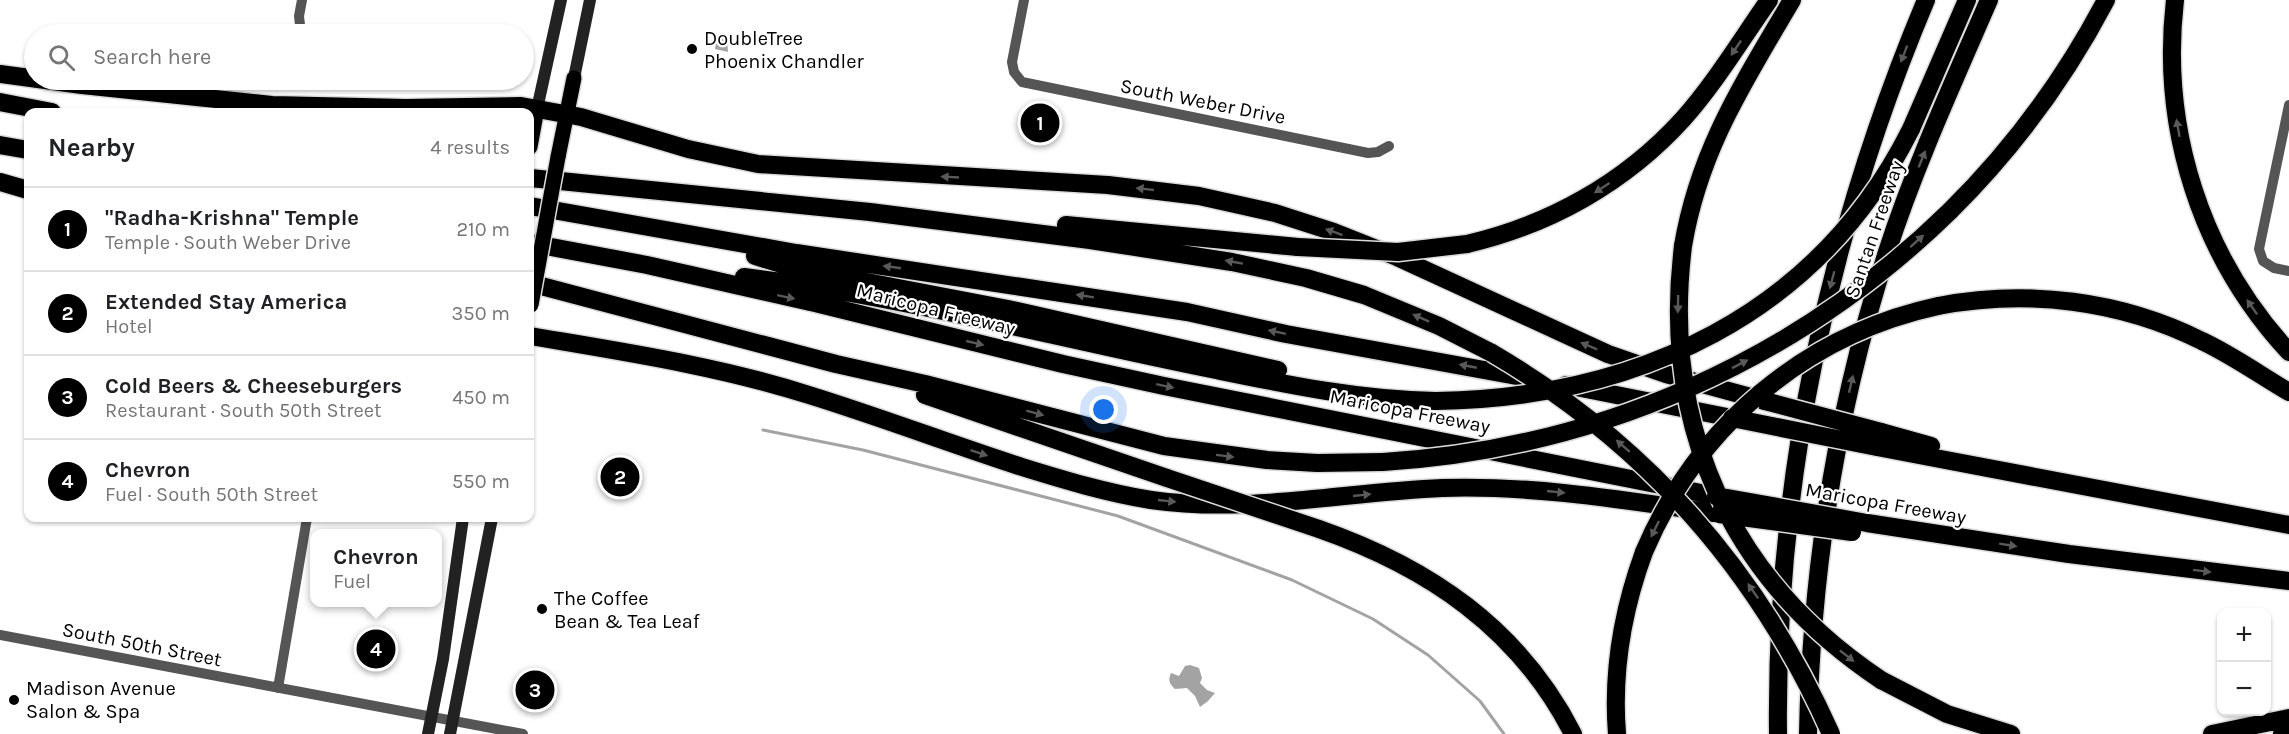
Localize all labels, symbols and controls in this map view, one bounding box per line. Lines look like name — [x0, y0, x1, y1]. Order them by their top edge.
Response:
search box — [24, 24, 534, 90]
place label: DoubleTree Phoenix Chandler — [704, 27, 864, 73]
one-way arrow — [1730, 40, 1742, 56]
icon: search — [45, 41, 78, 74]
marker: DoubleTree Phoenix Chandler — [685, 42, 699, 56]
text: Search here — [93, 44, 211, 70]
one-way arrow — [1899, 46, 1909, 64]
street label: South Weber Drive — [1118, 74, 1287, 129]
pin: 1 — [1020, 100, 1060, 146]
one-way arrow — [2173, 119, 2182, 138]
text: Nearby — [48, 132, 135, 163]
text: 4 results — [430, 136, 510, 159]
one-way arrow — [1917, 149, 1927, 167]
street label: Santan Freeway — [1840, 158, 1909, 301]
one-way arrow — [941, 172, 960, 181]
one-way arrow — [1594, 182, 1610, 194]
one-way arrow — [1135, 184, 1154, 194]
text: "Radha-Krishna" Temple — [105, 205, 359, 231]
text: 1 — [64, 218, 71, 241]
text: 210 m — [456, 218, 510, 241]
one-way arrow — [1325, 227, 1343, 237]
text: Temple · South Weber Drive — [105, 231, 351, 254]
one-way arrow — [1910, 234, 1925, 248]
one-way arrow — [1225, 258, 1244, 267]
one-way arrow — [882, 262, 901, 271]
one-way arrow — [1827, 271, 1836, 289]
street label: Maricopa Freeway — [854, 279, 1018, 340]
text: Extended Stay America — [105, 289, 347, 315]
one-way arrow — [1075, 291, 1094, 300]
one-way arrow — [776, 292, 795, 302]
one-way arrow — [1673, 294, 1683, 313]
one-way arrow — [2247, 299, 2258, 315]
text: 2 — [61, 302, 74, 325]
text: 350 m — [452, 302, 510, 325]
one-way arrow — [1411, 313, 1429, 323]
text: Hotel — [105, 315, 153, 338]
one-way arrow — [1267, 326, 1286, 336]
one-way arrow — [966, 338, 984, 348]
one-way arrow — [1580, 341, 1598, 350]
one-way arrow — [1732, 359, 1749, 369]
one-way arrow — [1459, 361, 1478, 370]
text: Cold Beers & Cheeseburgers — [105, 373, 402, 399]
one-way arrow — [1846, 375, 1856, 394]
one-way arrow — [1156, 382, 1175, 391]
street label: Maricopa Freeway — [1328, 385, 1492, 438]
text: 3 — [61, 386, 74, 409]
text: 450 m — [452, 386, 510, 409]
your location — [1089, 395, 1118, 424]
text: Restaurant · South 50th Street — [105, 399, 381, 422]
one-way arrow — [1026, 409, 1044, 419]
one-way arrow — [1616, 440, 1631, 453]
one-way arrow — [970, 448, 988, 458]
one-way arrow — [1216, 451, 1235, 461]
pin: 2 — [600, 454, 640, 500]
text: Chevron — [105, 457, 191, 483]
text: 4 — [62, 470, 73, 493]
text: 550 m — [452, 470, 510, 493]
street label: Maricopa Freeway — [1804, 478, 1968, 529]
text: Fuel · South 50th Street — [105, 483, 318, 506]
one-way arrow — [1547, 487, 1566, 497]
one-way arrow — [1352, 490, 1371, 500]
one-way arrow — [1158, 497, 1177, 506]
one-way arrow — [1650, 521, 1659, 538]
popup — [310, 529, 442, 607]
one-way arrow — [1999, 541, 2018, 550]
text: Chevron — [333, 544, 419, 570]
one-way arrow — [2192, 566, 2211, 576]
text: Fuel — [333, 570, 371, 593]
one-way arrow — [1747, 583, 1759, 599]
place label: The Coffee Bean & Tea Leaf — [554, 587, 700, 633]
marker: The Coffee Bean & Tea Leaf — [535, 602, 549, 616]
map controls — [2217, 608, 2271, 716]
button: + — [2217, 608, 2271, 662]
street label: South 50th Street — [60, 618, 224, 671]
pin: 4 — [356, 626, 395, 672]
one-way arrow — [1839, 649, 1854, 661]
button: − — [2217, 662, 2271, 716]
pin: 3 — [516, 668, 554, 712]
place label: Madison Avenue Salon & Spa — [26, 677, 176, 723]
marker: Madison Avenue Salon & Spa — [7, 693, 21, 707]

